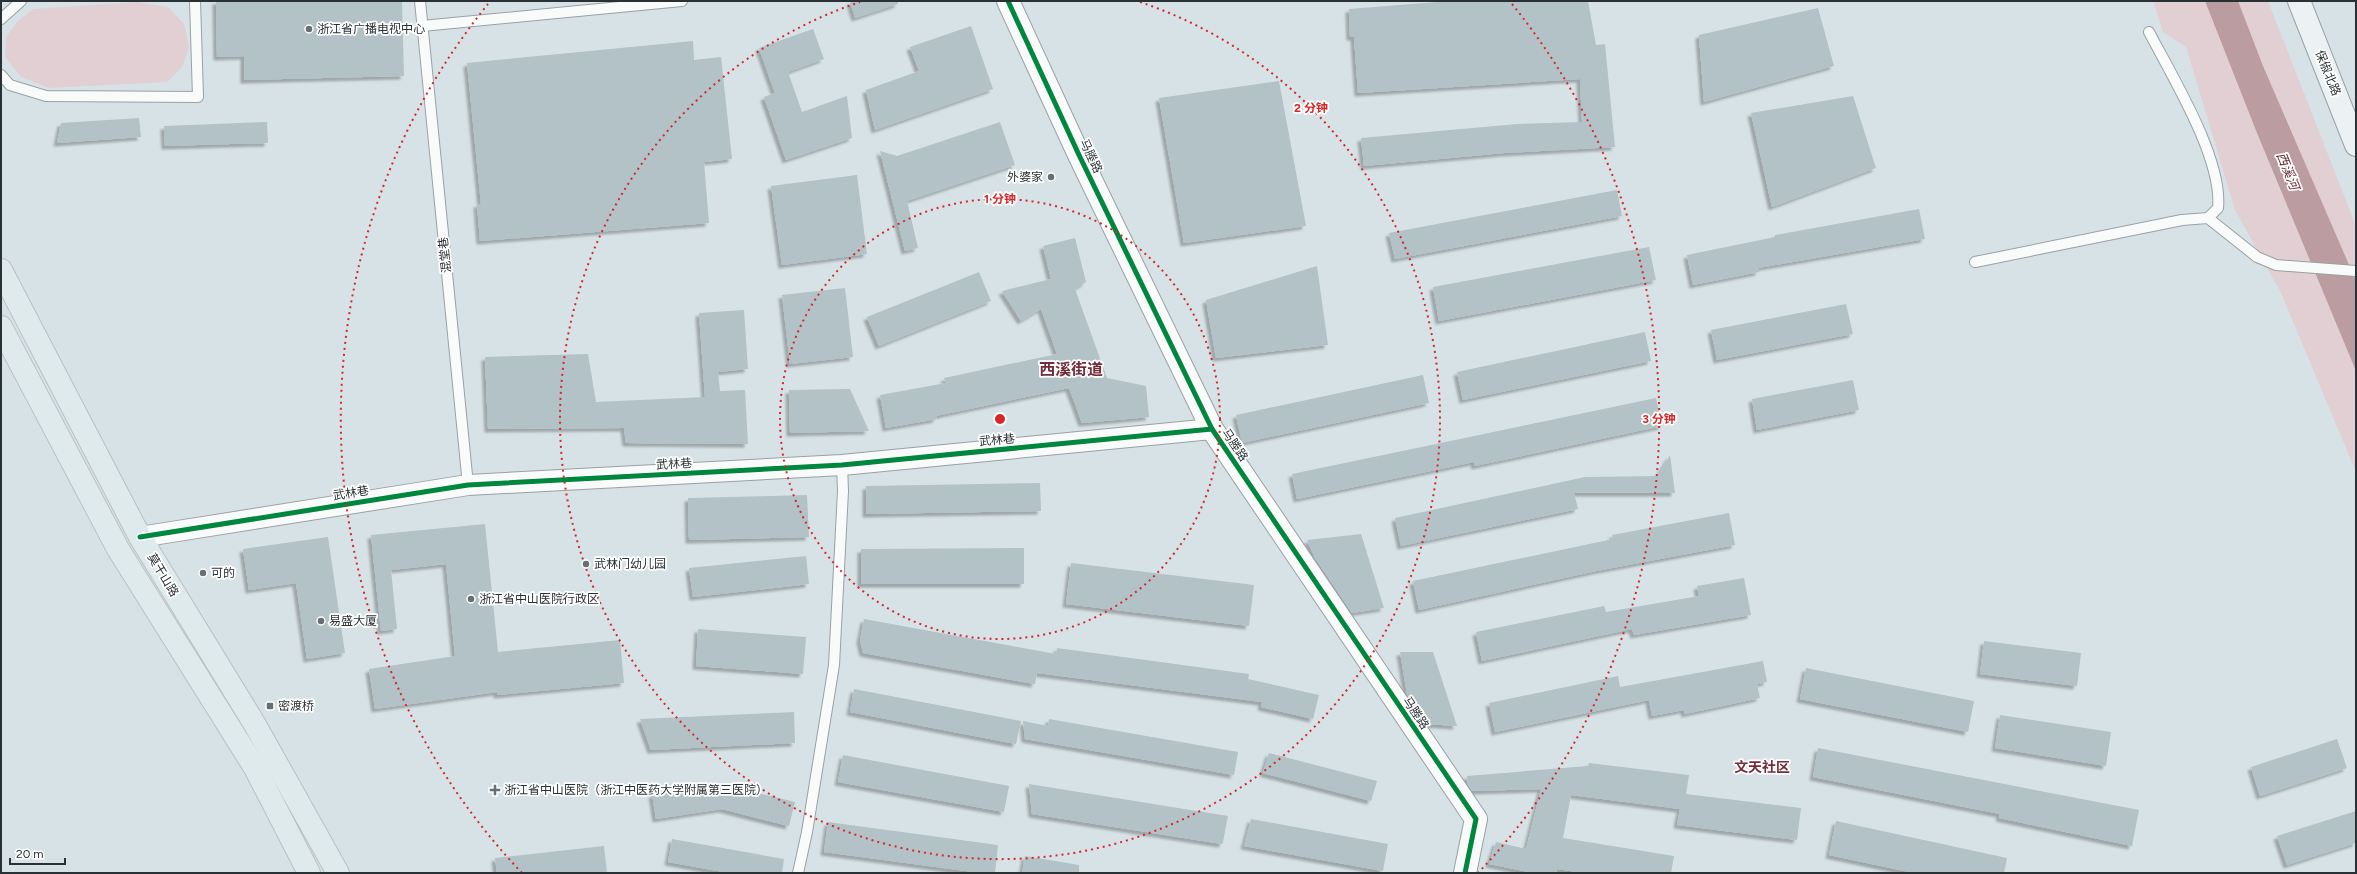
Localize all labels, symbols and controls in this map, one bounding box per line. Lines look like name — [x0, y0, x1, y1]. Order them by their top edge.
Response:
place label: 浙江省广播电视中心 — [317, 22, 425, 36]
marker: 浙江省广播电视中心 — [304, 24, 314, 34]
street label: 保俶北路 — [2313, 48, 2343, 98]
text: 2 分钟 — [1294, 101, 1328, 115]
street label: 马塍路 — [1077, 137, 1105, 175]
water label: 西溪河 — [2274, 150, 2303, 195]
place label: 外婆家 — [1007, 170, 1043, 184]
marker: 外婆家 — [1046, 172, 1056, 182]
text: 1 分钟 — [984, 192, 1016, 206]
street label: 混堂巷 — [436, 236, 454, 274]
district label: 西溪街道 — [1039, 360, 1103, 379]
centre of rings — [993, 412, 1007, 426]
text: 3 分钟 — [1642, 412, 1676, 426]
street label: 马塍路 — [1219, 426, 1251, 464]
street label: 武林巷 — [978, 431, 1016, 449]
street label: 武林巷 — [656, 456, 692, 472]
street label: 武林巷 — [332, 483, 370, 503]
street label: 莫干山路 — [145, 551, 181, 599]
place label: 武林门幼儿园 — [594, 557, 666, 571]
marker: 武林门幼儿园 — [581, 559, 591, 569]
place label: 可的 — [211, 566, 235, 580]
marker: 可的 — [198, 568, 208, 578]
place label: 浙江省中山医院行政区 — [479, 592, 599, 606]
marker: 浙江省中山医院行政区 — [466, 594, 476, 604]
place label: 易盛大厦 — [329, 614, 377, 628]
marker: 易盛大厦 — [316, 616, 326, 626]
street label: 马塍路 — [1400, 694, 1432, 732]
place label: 密渡桥 — [278, 699, 314, 713]
marker: 密渡桥 — [265, 701, 275, 711]
district label: 文天社区 — [1734, 759, 1790, 776]
place label: 浙江省中山医院（浙江中医药大学附属第三医院） — [504, 783, 768, 797]
marker: 浙江省中山医院（浙江中医药大学附属第三医院） — [489, 784, 501, 796]
scale bar — [10, 840, 65, 866]
text: 20 m — [16, 847, 44, 861]

